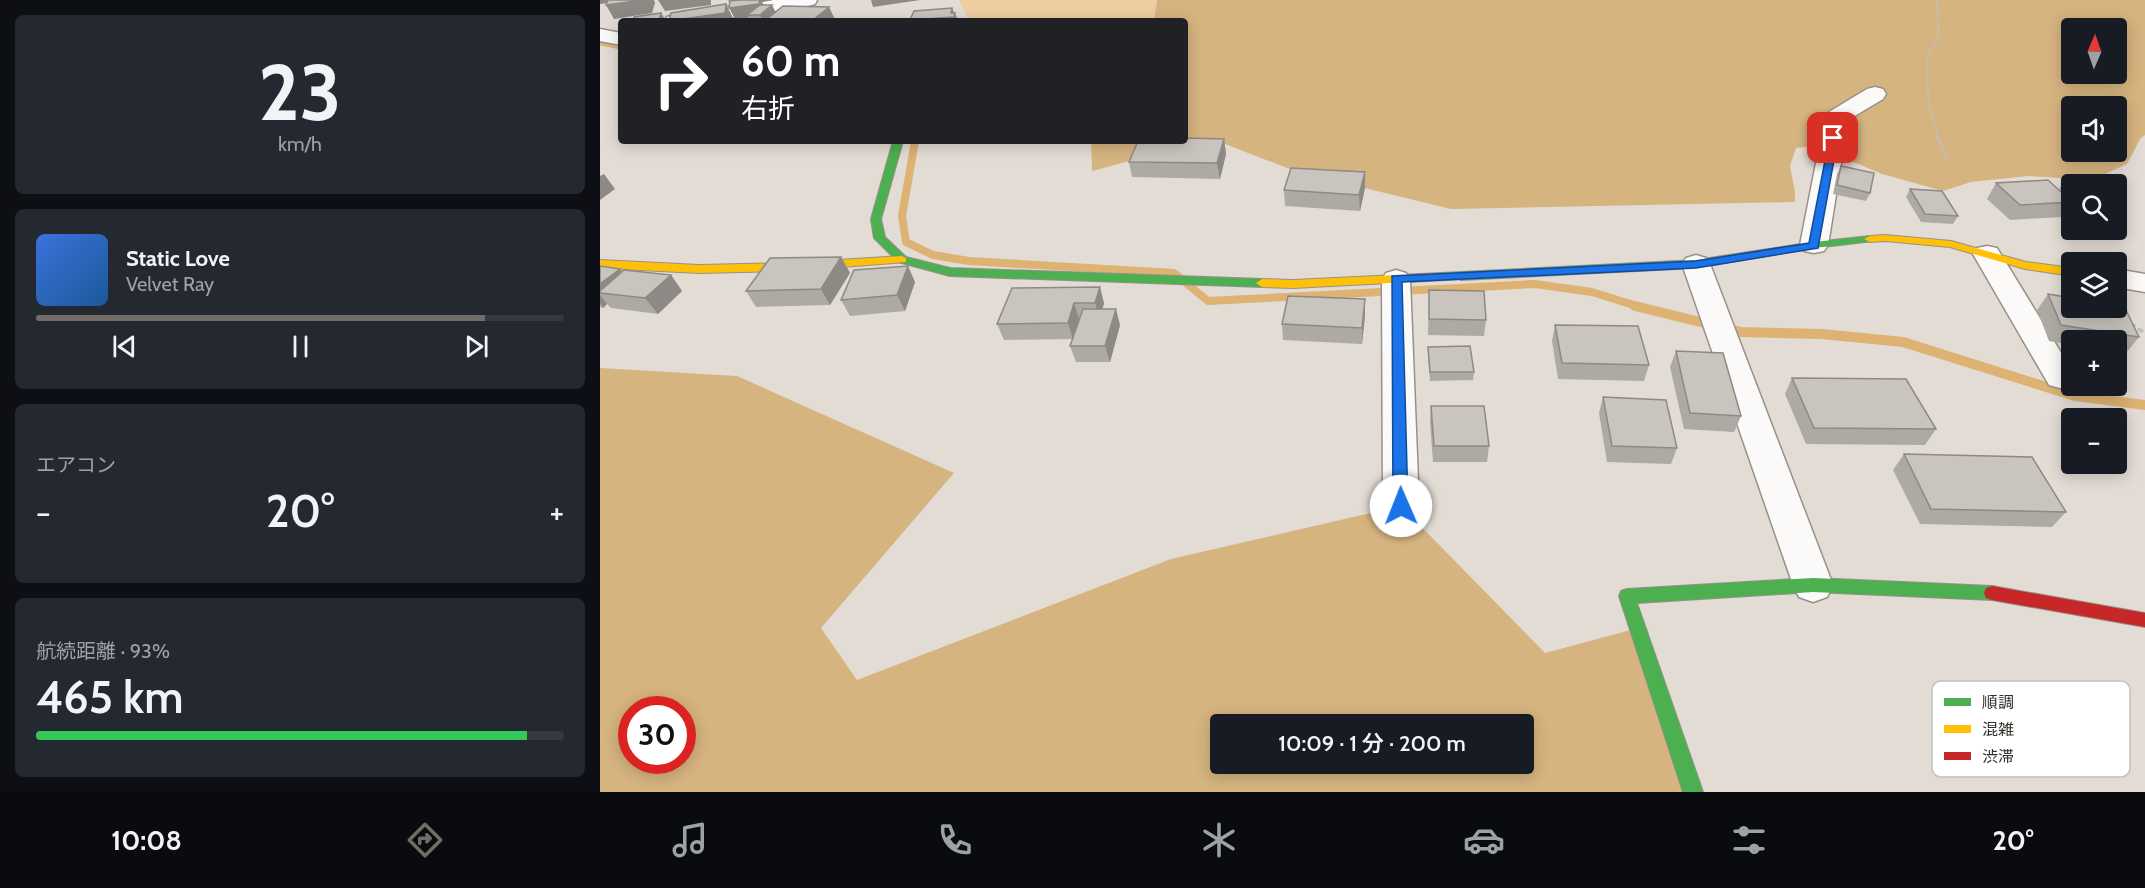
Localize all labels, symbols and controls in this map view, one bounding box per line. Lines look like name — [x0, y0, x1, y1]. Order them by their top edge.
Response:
north arrow — [2061, 18, 2127, 84]
map controls — [2061, 18, 2127, 474]
text: 60 m — [741, 35, 840, 87]
icon: right — [642, 42, 720, 120]
text: 23 — [258, 45, 342, 140]
text: 右折 — [741, 92, 795, 125]
button: sound — [2061, 96, 2127, 162]
pin — [1807, 112, 1858, 163]
icon: arrive — [1816, 121, 1849, 154]
text: km/h — [278, 132, 322, 156]
button: search — [2061, 174, 2127, 240]
text: Static Love — [126, 245, 230, 272]
button: layers — [2061, 252, 2127, 318]
text: Velvet Ray — [126, 272, 214, 296]
icon: previous — [108, 330, 141, 363]
icon: pause — [284, 330, 317, 363]
icon: next — [460, 330, 493, 363]
button: + — [2061, 330, 2127, 396]
button: − — [2061, 408, 2127, 474]
text: エアコン — [36, 453, 116, 477]
position arrow — [1369, 474, 1433, 538]
text: 20° — [266, 484, 334, 538]
text: − — [36, 492, 51, 532]
text: + — [549, 492, 564, 532]
text: 航続距離 · 93% — [36, 639, 170, 663]
text: 465 km — [36, 670, 183, 724]
legend — [1932, 681, 2130, 777]
text: 順調 — [1982, 693, 2014, 712]
speed limit sign: 30 — [618, 696, 696, 774]
text: 混雑 — [1982, 720, 2014, 739]
text: 10:09 · 1 分 · 200 m — [1278, 730, 1466, 757]
text: 渋滞 — [1982, 747, 2014, 766]
icon: directions — [404, 819, 446, 861]
icon: music — [669, 819, 711, 861]
icon: phone — [934, 819, 976, 861]
icon: climate — [1198, 819, 1240, 861]
icon: car — [1463, 819, 1505, 861]
icon: filters — [1728, 819, 1770, 861]
text: 10:08 — [111, 824, 182, 857]
text: 20° — [1992, 824, 2034, 857]

